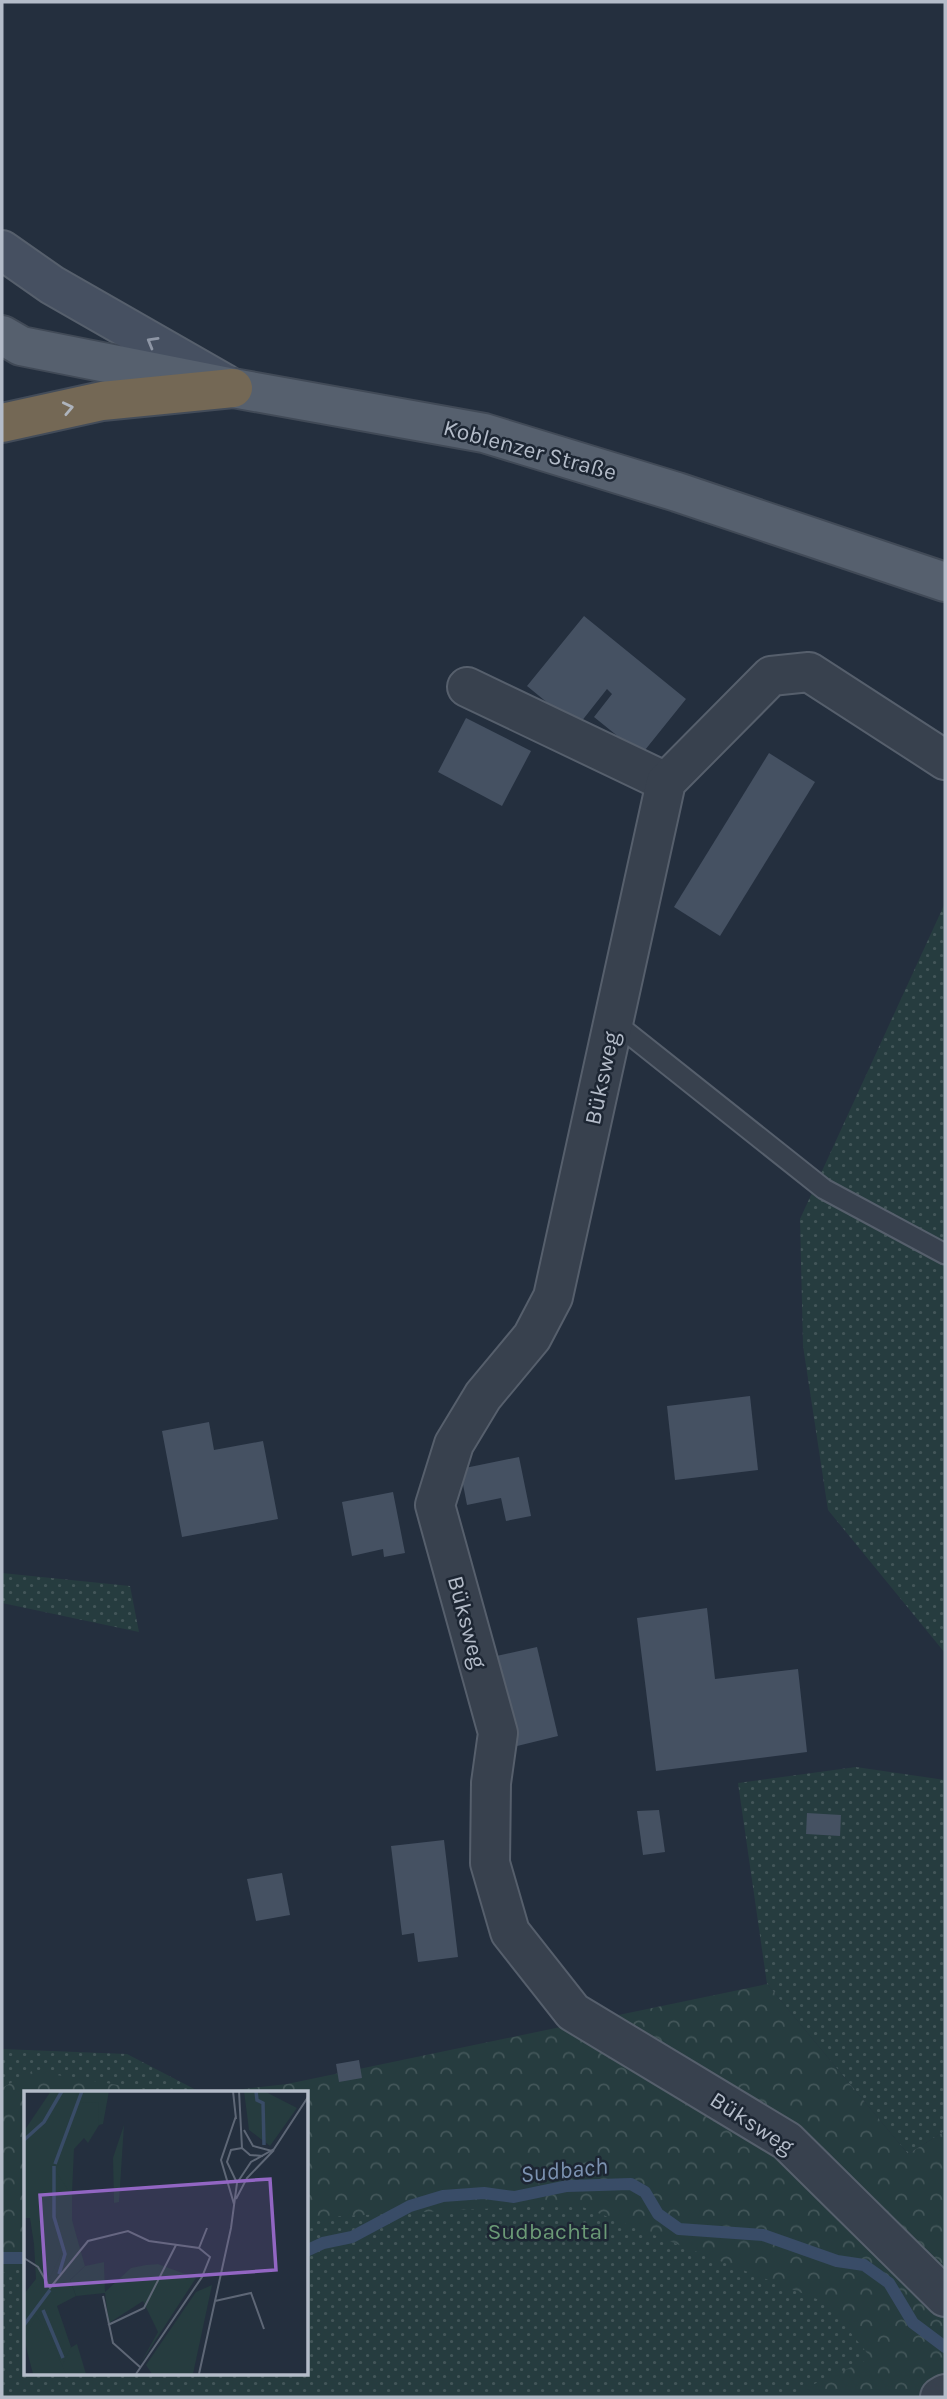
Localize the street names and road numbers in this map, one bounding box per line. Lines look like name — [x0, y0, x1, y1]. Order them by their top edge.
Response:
street label: Koblenzer Straße — [440, 414, 620, 486]
street label: Büksweg — [579, 1029, 625, 1127]
street label: Büksweg — [442, 1573, 492, 1671]
street label: Büksweg — [705, 2086, 799, 2160]

